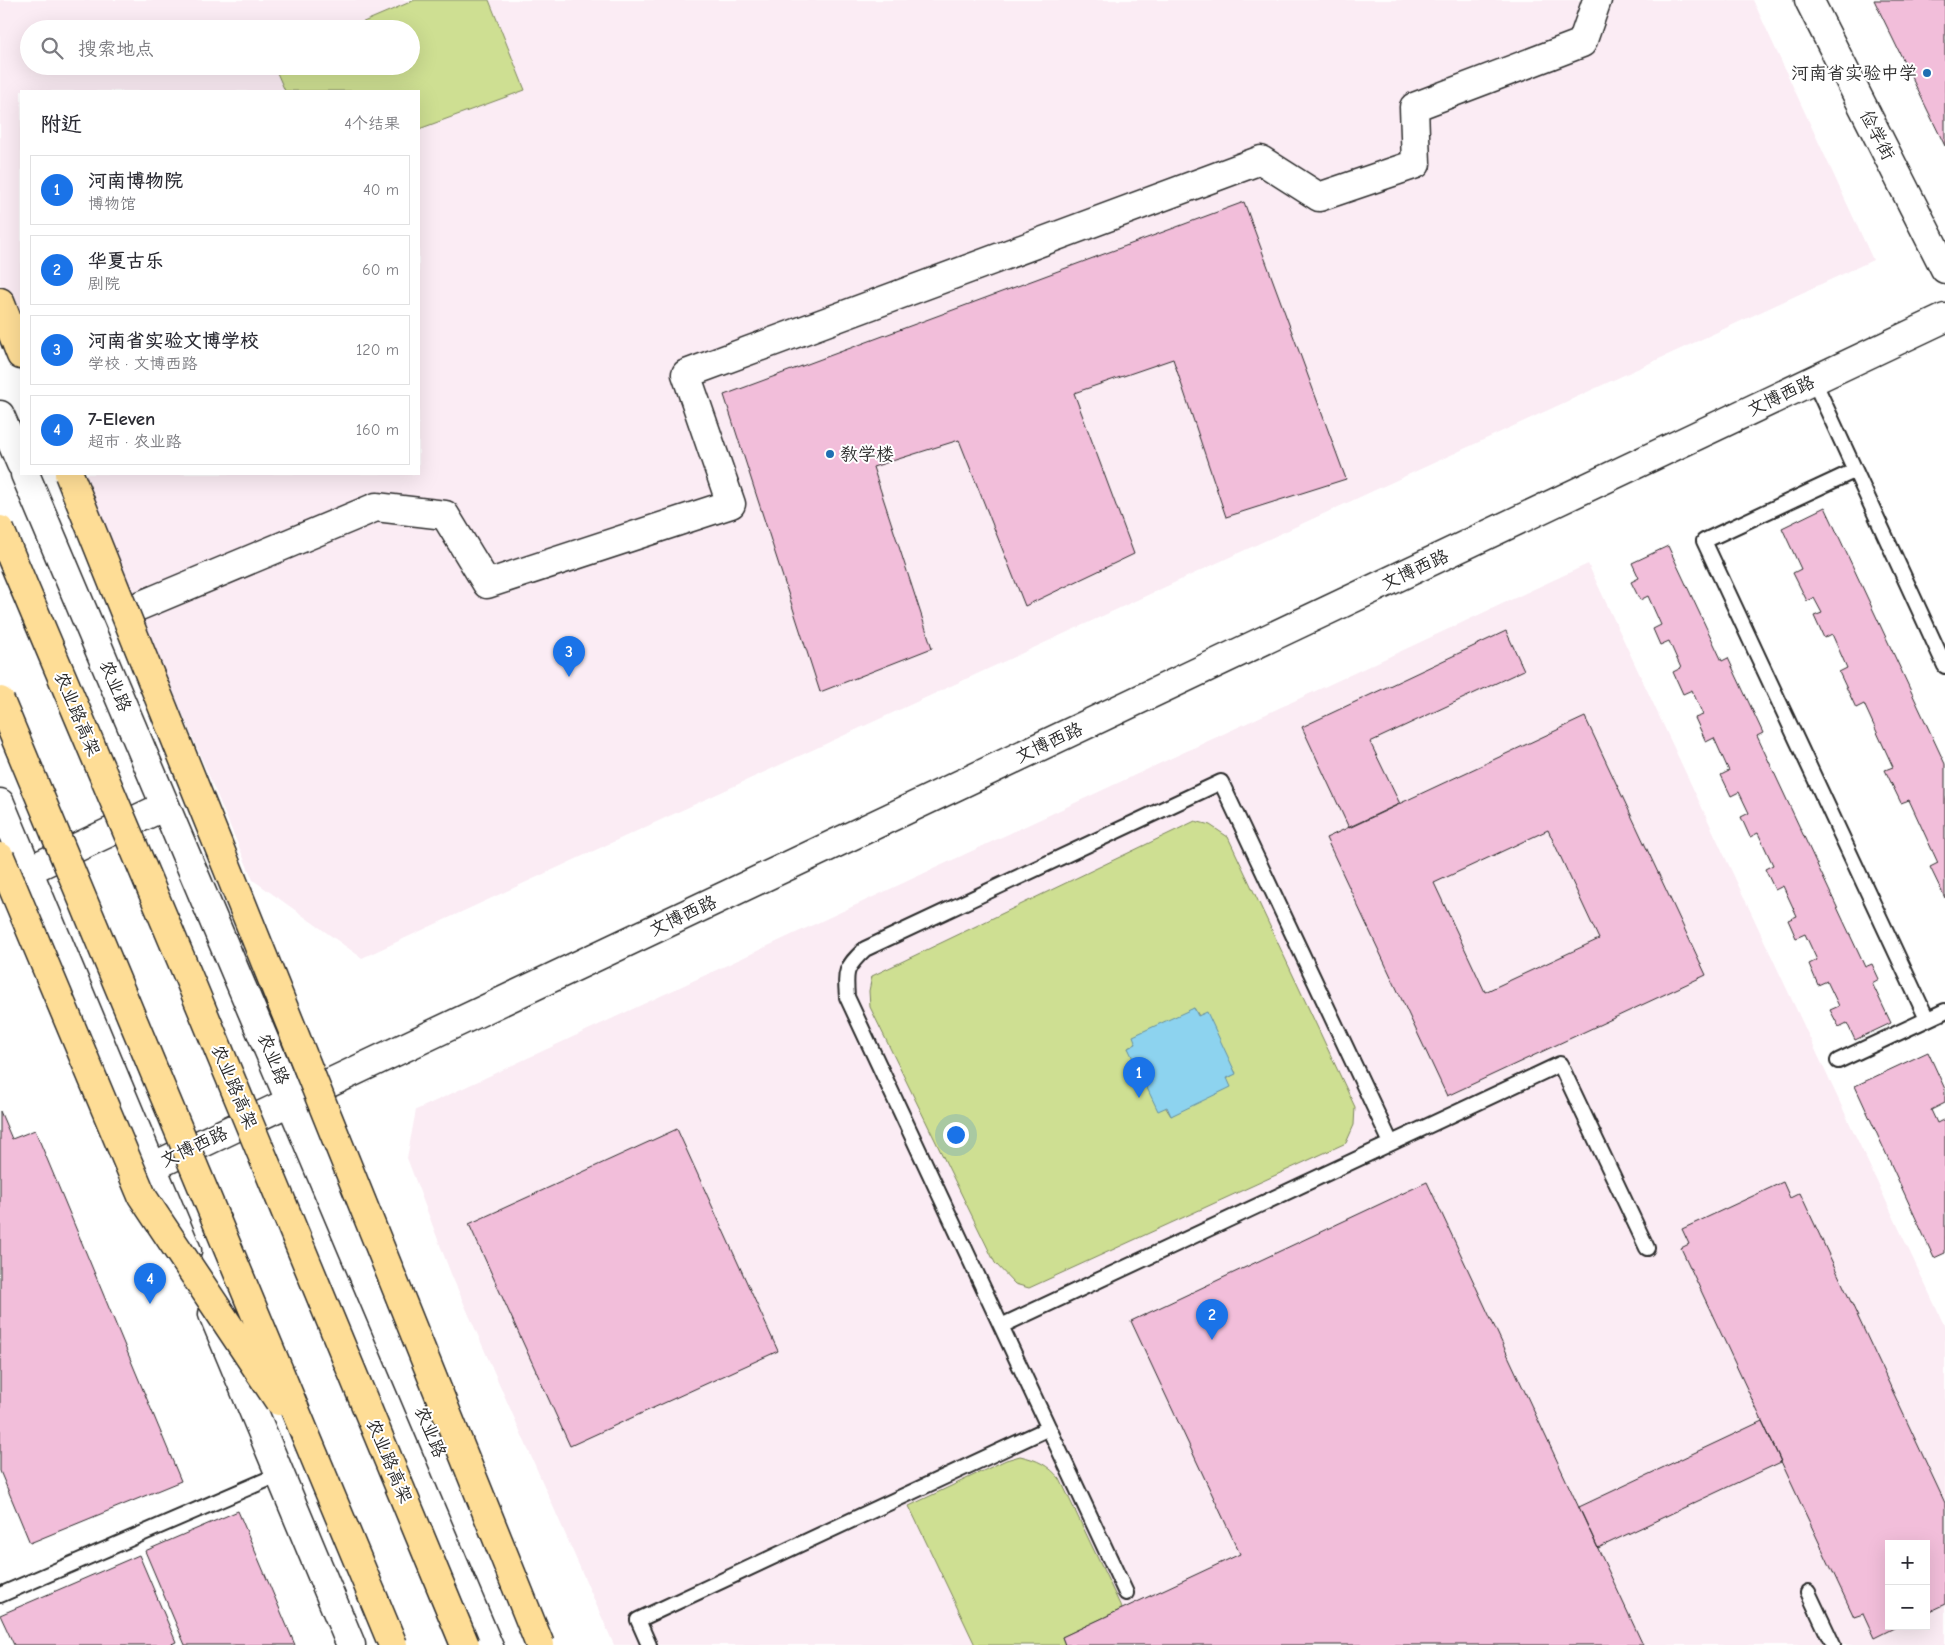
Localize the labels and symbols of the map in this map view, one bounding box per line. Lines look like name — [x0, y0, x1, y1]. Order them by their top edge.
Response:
place label: 河南省实验中学 — [1791, 63, 1917, 84]
marker: 河南省实验中学 — [1921, 67, 1933, 79]
street label: 俭学街 — [1855, 106, 1899, 164]
street label: 文博西路 — [1744, 371, 1818, 421]
place label: 教学楼 — [840, 444, 894, 465]
marker: 教学楼 — [824, 448, 836, 460]
street label: 文博西路 — [1378, 545, 1452, 595]
pin: 3 — [553, 636, 585, 677]
street label: 农业路 — [95, 657, 135, 715]
street label: 农业路高架 — [50, 668, 104, 760]
street label: 文博西路 — [1012, 718, 1086, 768]
street label: 文博西路 — [646, 891, 720, 941]
street label: 农业路 — [253, 1030, 293, 1088]
street label: 农业路高架 — [207, 1041, 261, 1133]
pin: 1 — [1123, 1057, 1155, 1098]
street label: 文博西路 — [157, 1122, 231, 1172]
your location — [943, 1122, 969, 1148]
pin: 4 — [134, 1263, 166, 1304]
pin: 2 — [1196, 1299, 1228, 1340]
street label: 农业路 — [410, 1403, 450, 1461]
street label: 农业路高架 — [362, 1415, 416, 1507]

